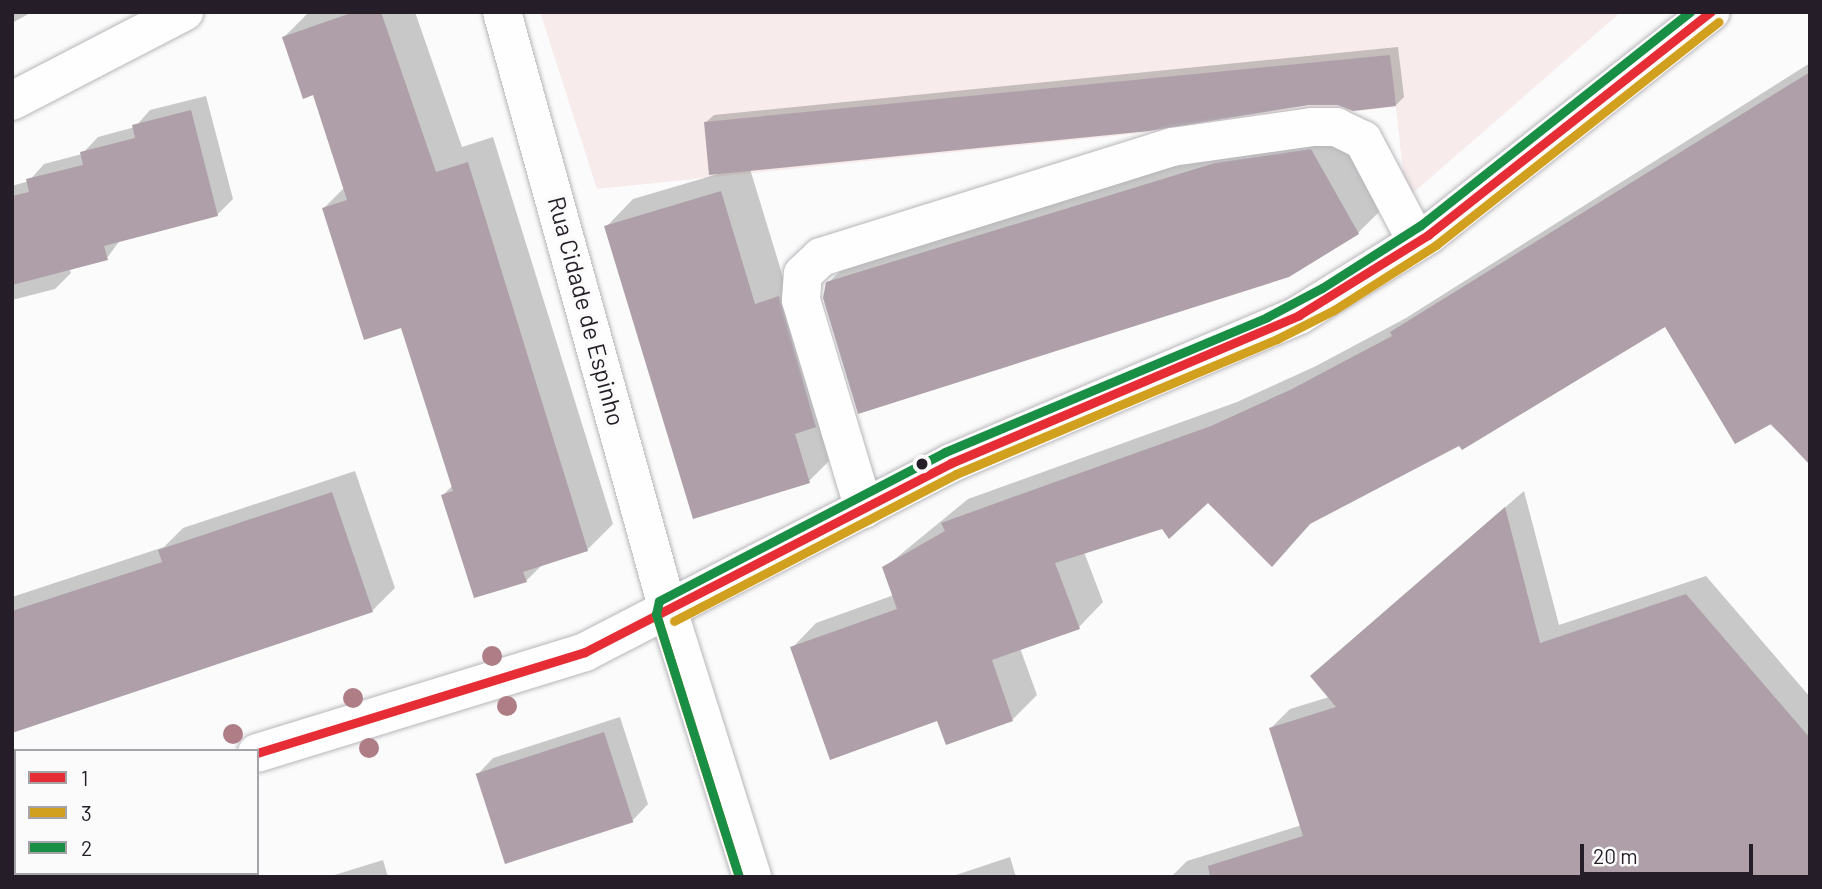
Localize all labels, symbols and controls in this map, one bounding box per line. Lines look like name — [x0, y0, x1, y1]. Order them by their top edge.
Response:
street label: Rua Cidade de Espinho — [543, 193, 631, 429]
unlabelled marker — [915, 457, 929, 471]
legend — [14, 749, 259, 875]
text: 1 — [81, 765, 88, 790]
text: 3 — [81, 800, 92, 825]
scale bar — [1584, 830, 1757, 874]
text: 2 — [81, 835, 92, 860]
text: 20 m — [1593, 843, 1638, 868]

